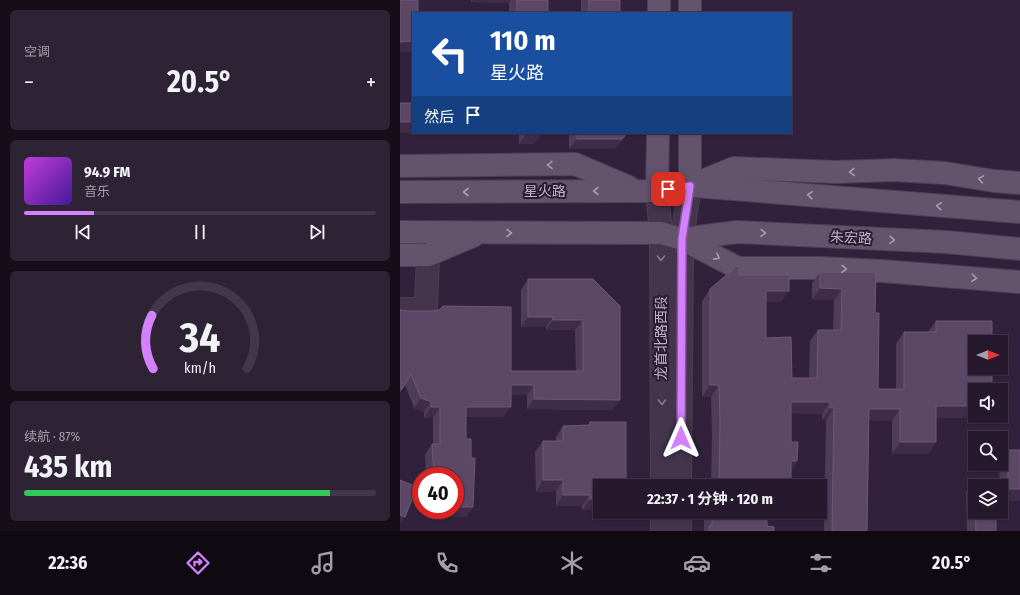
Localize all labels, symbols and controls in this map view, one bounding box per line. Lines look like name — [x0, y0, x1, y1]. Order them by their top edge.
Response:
text: 110 m — [490, 24, 556, 57]
icon: left — [424, 28, 476, 80]
text: 空调 — [24, 44, 50, 59]
text: 星火路 — [490, 62, 544, 84]
text: 20.5° — [167, 64, 233, 100]
text: − — [24, 69, 34, 96]
text: + — [366, 69, 376, 96]
icon: arrive — [462, 104, 484, 126]
text: 然后 — [424, 108, 454, 126]
one-way arrow — [547, 161, 553, 169]
text: 94.9 FM — [84, 163, 130, 181]
one-way arrow — [849, 167, 855, 176]
pin — [651, 172, 685, 206]
one-way arrow — [978, 175, 984, 184]
icon: arrive — [657, 178, 679, 200]
street label: 星火路 — [524, 183, 566, 200]
text: 音乐 — [84, 184, 110, 199]
one-way arrow — [593, 187, 599, 195]
one-way arrow — [463, 188, 469, 196]
one-way arrow — [807, 191, 813, 200]
one-way arrow — [936, 201, 942, 210]
icon: previous — [72, 221, 94, 243]
icon: pause — [189, 221, 211, 243]
icon: next — [306, 221, 328, 243]
street label: 朱宏路 — [830, 228, 872, 248]
one-way arrow — [506, 229, 512, 237]
one-way arrow — [760, 229, 766, 237]
one-way arrow — [889, 235, 895, 244]
one-way arrow — [712, 252, 720, 259]
one-way arrow — [657, 255, 665, 261]
one-way arrow — [841, 265, 847, 273]
one-way arrow — [970, 274, 977, 283]
street label: 龙首北路西段 — [653, 296, 670, 380]
text: 34 — [179, 312, 220, 362]
north arrow — [968, 335, 1008, 375]
map controls — [968, 335, 1008, 519]
text: km/h — [184, 359, 216, 376]
button: sound — [968, 383, 1008, 423]
one-way arrow — [658, 399, 666, 405]
position arrow — [660, 417, 702, 459]
text: 续航 · 87% — [24, 429, 80, 444]
button: search — [968, 431, 1008, 471]
text: 435 km — [24, 449, 112, 485]
speed limit sign: 40 — [412, 467, 464, 519]
button: layers — [968, 479, 1008, 519]
text: 22:37 · 1 分钟 · 120 m — [647, 490, 773, 508]
icon: directions — [184, 549, 212, 577]
icon: music — [309, 549, 337, 577]
icon: phone — [433, 549, 461, 577]
icon: climate — [558, 549, 586, 577]
icon: car — [683, 549, 711, 577]
icon: filters — [807, 549, 835, 577]
text: 22:36 — [48, 552, 87, 574]
text: 20.5° — [932, 552, 972, 574]

